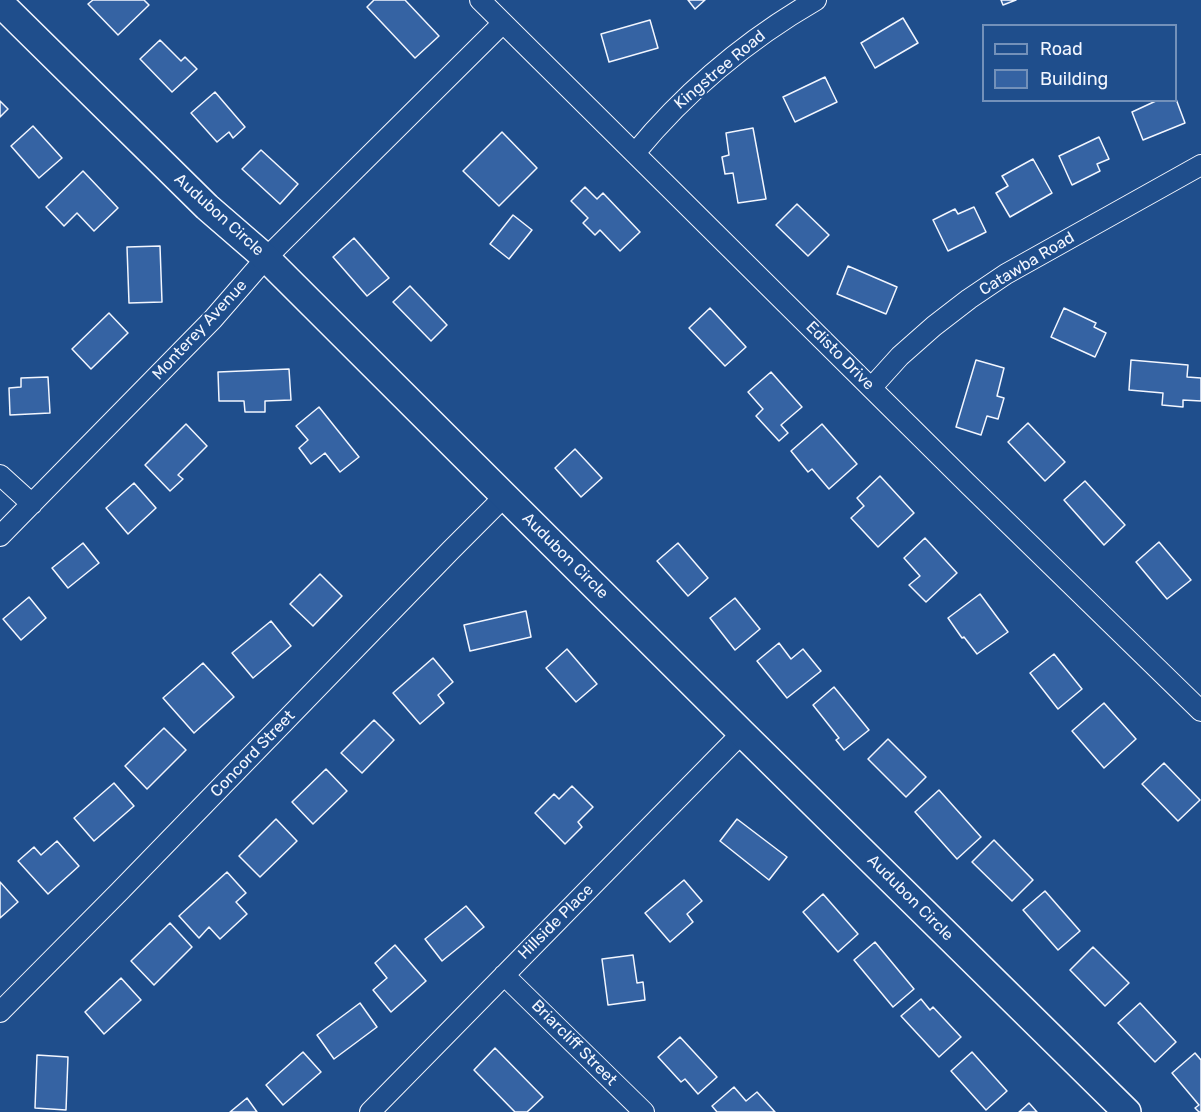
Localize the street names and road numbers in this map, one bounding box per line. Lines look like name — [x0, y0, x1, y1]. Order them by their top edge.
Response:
street label: Kingstree Road — [671, 26, 769, 114]
street label: Audubon Circle — [170, 170, 268, 260]
street label: Catawba Road — [976, 228, 1078, 300]
street label: Monterey Avenue — [149, 276, 251, 384]
street label: Edisto Drive — [802, 318, 878, 394]
street label: Audubon Circle — [518, 509, 612, 603]
street label: Concord Street — [207, 707, 299, 801]
street label: Audubon Circle — [863, 851, 957, 945]
street label: Hillside Place — [514, 880, 598, 964]
street label: Briarcliff Street — [527, 996, 621, 1090]

